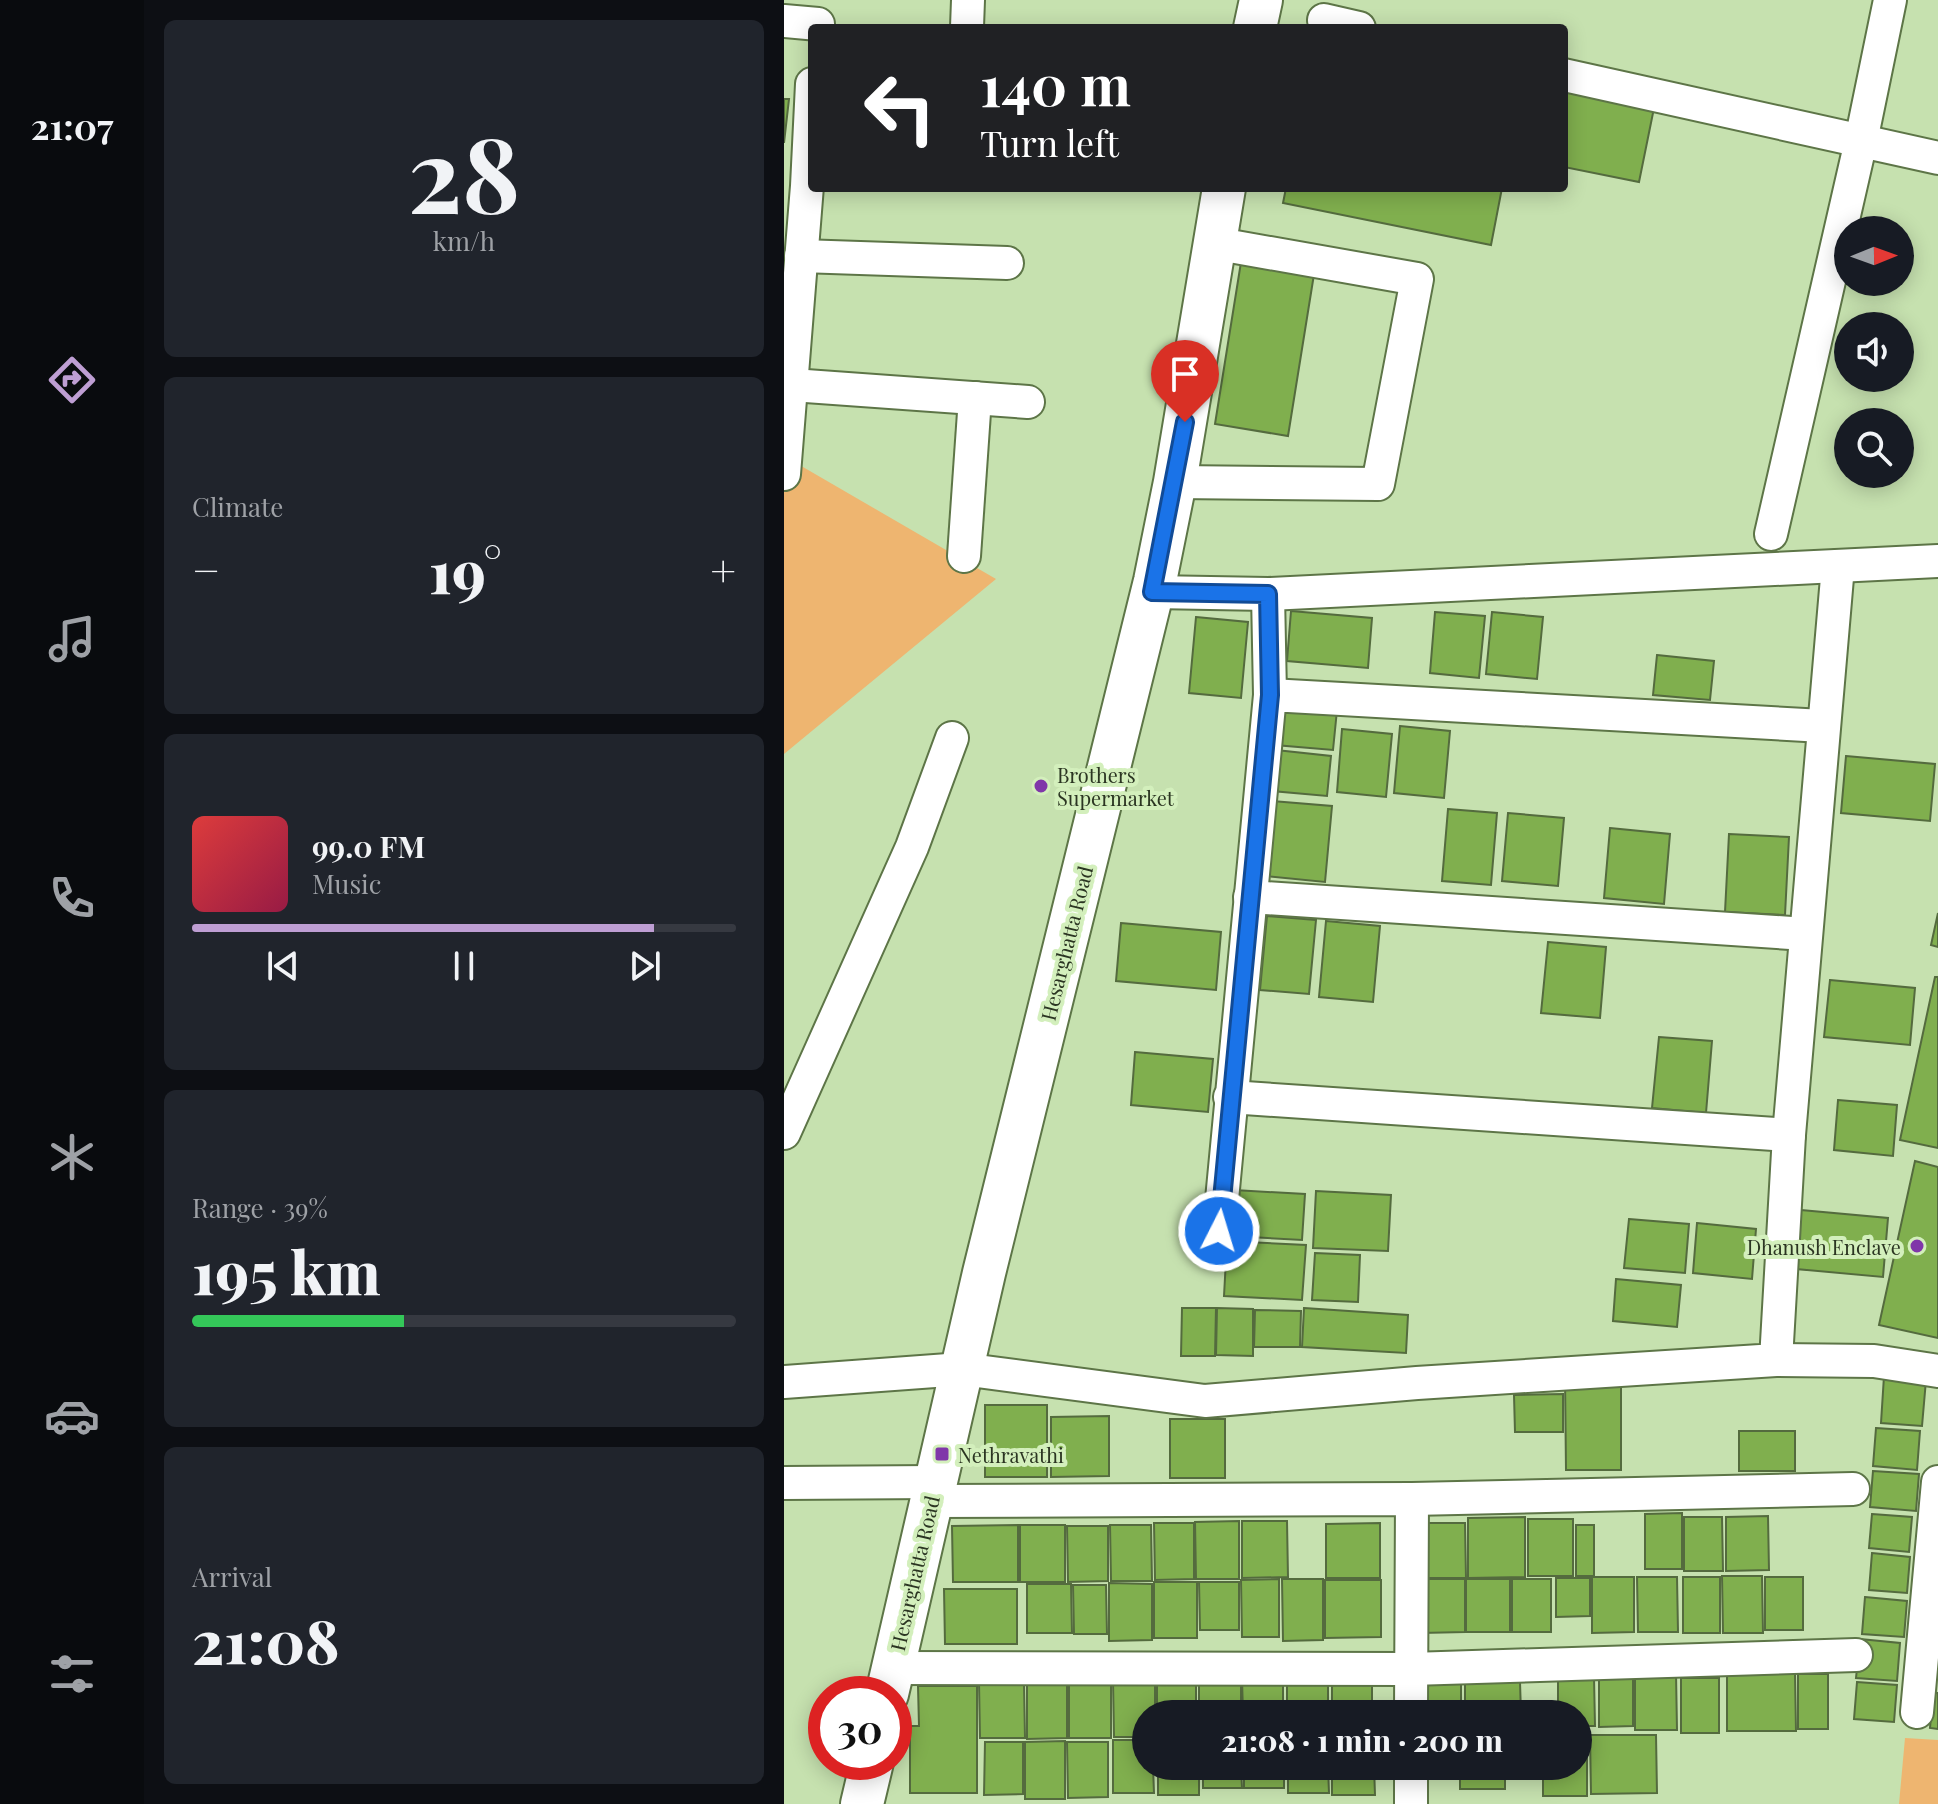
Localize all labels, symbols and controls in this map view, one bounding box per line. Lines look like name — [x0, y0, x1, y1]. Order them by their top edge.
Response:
text: 140 m — [980, 46, 1131, 121]
icon: left — [848, 56, 952, 160]
text: 21:07 — [31, 101, 113, 149]
text: 28 — [408, 101, 520, 240]
text: Turn left — [980, 118, 1119, 166]
north arrow — [1834, 216, 1914, 296]
map controls — [1834, 216, 1914, 488]
text: km/h — [433, 223, 495, 258]
button: sound — [1834, 312, 1914, 392]
pin — [1151, 340, 1219, 422]
icon: directions — [44, 352, 100, 408]
icon: arrive — [1163, 352, 1207, 396]
button: search — [1834, 408, 1914, 488]
text: Climate — [192, 489, 283, 524]
text: 19° — [429, 529, 502, 609]
text: − — [192, 539, 220, 598]
text: + — [710, 539, 736, 598]
icon: music — [44, 611, 100, 667]
place label: Brothers Supermarket — [1057, 761, 1175, 811]
marker: Brothers Supermarket — [1032, 777, 1050, 795]
text: 99.0 FM — [312, 826, 425, 866]
street label: Hesarghatta Road — [1034, 862, 1098, 1023]
text: Music — [312, 866, 381, 901]
icon: phone — [44, 870, 100, 926]
icon: previous — [261, 944, 305, 988]
icon: pause — [442, 944, 486, 988]
icon: next — [623, 944, 667, 988]
icon: climate — [44, 1129, 100, 1185]
position arrow — [1177, 1189, 1261, 1273]
text: Range · 39% — [192, 1190, 328, 1225]
text: 195 km — [192, 1230, 381, 1310]
place label: Dhanush Enclave — [1747, 1233, 1901, 1260]
marker: Dhanush Enclave — [1908, 1237, 1926, 1255]
icon: car — [44, 1388, 100, 1444]
place label: Nethravathi — [958, 1441, 1064, 1468]
marker: Nethravathi — [933, 1445, 951, 1463]
street label: Hesarghatta Road — [883, 1492, 945, 1653]
text: Arrival — [192, 1559, 272, 1594]
text: 21:08 — [192, 1599, 339, 1679]
icon: filters — [44, 1646, 100, 1702]
speed limit sign: 30 — [808, 1676, 912, 1780]
text: 21:08 · 1 min · 200 m — [1221, 1720, 1503, 1760]

